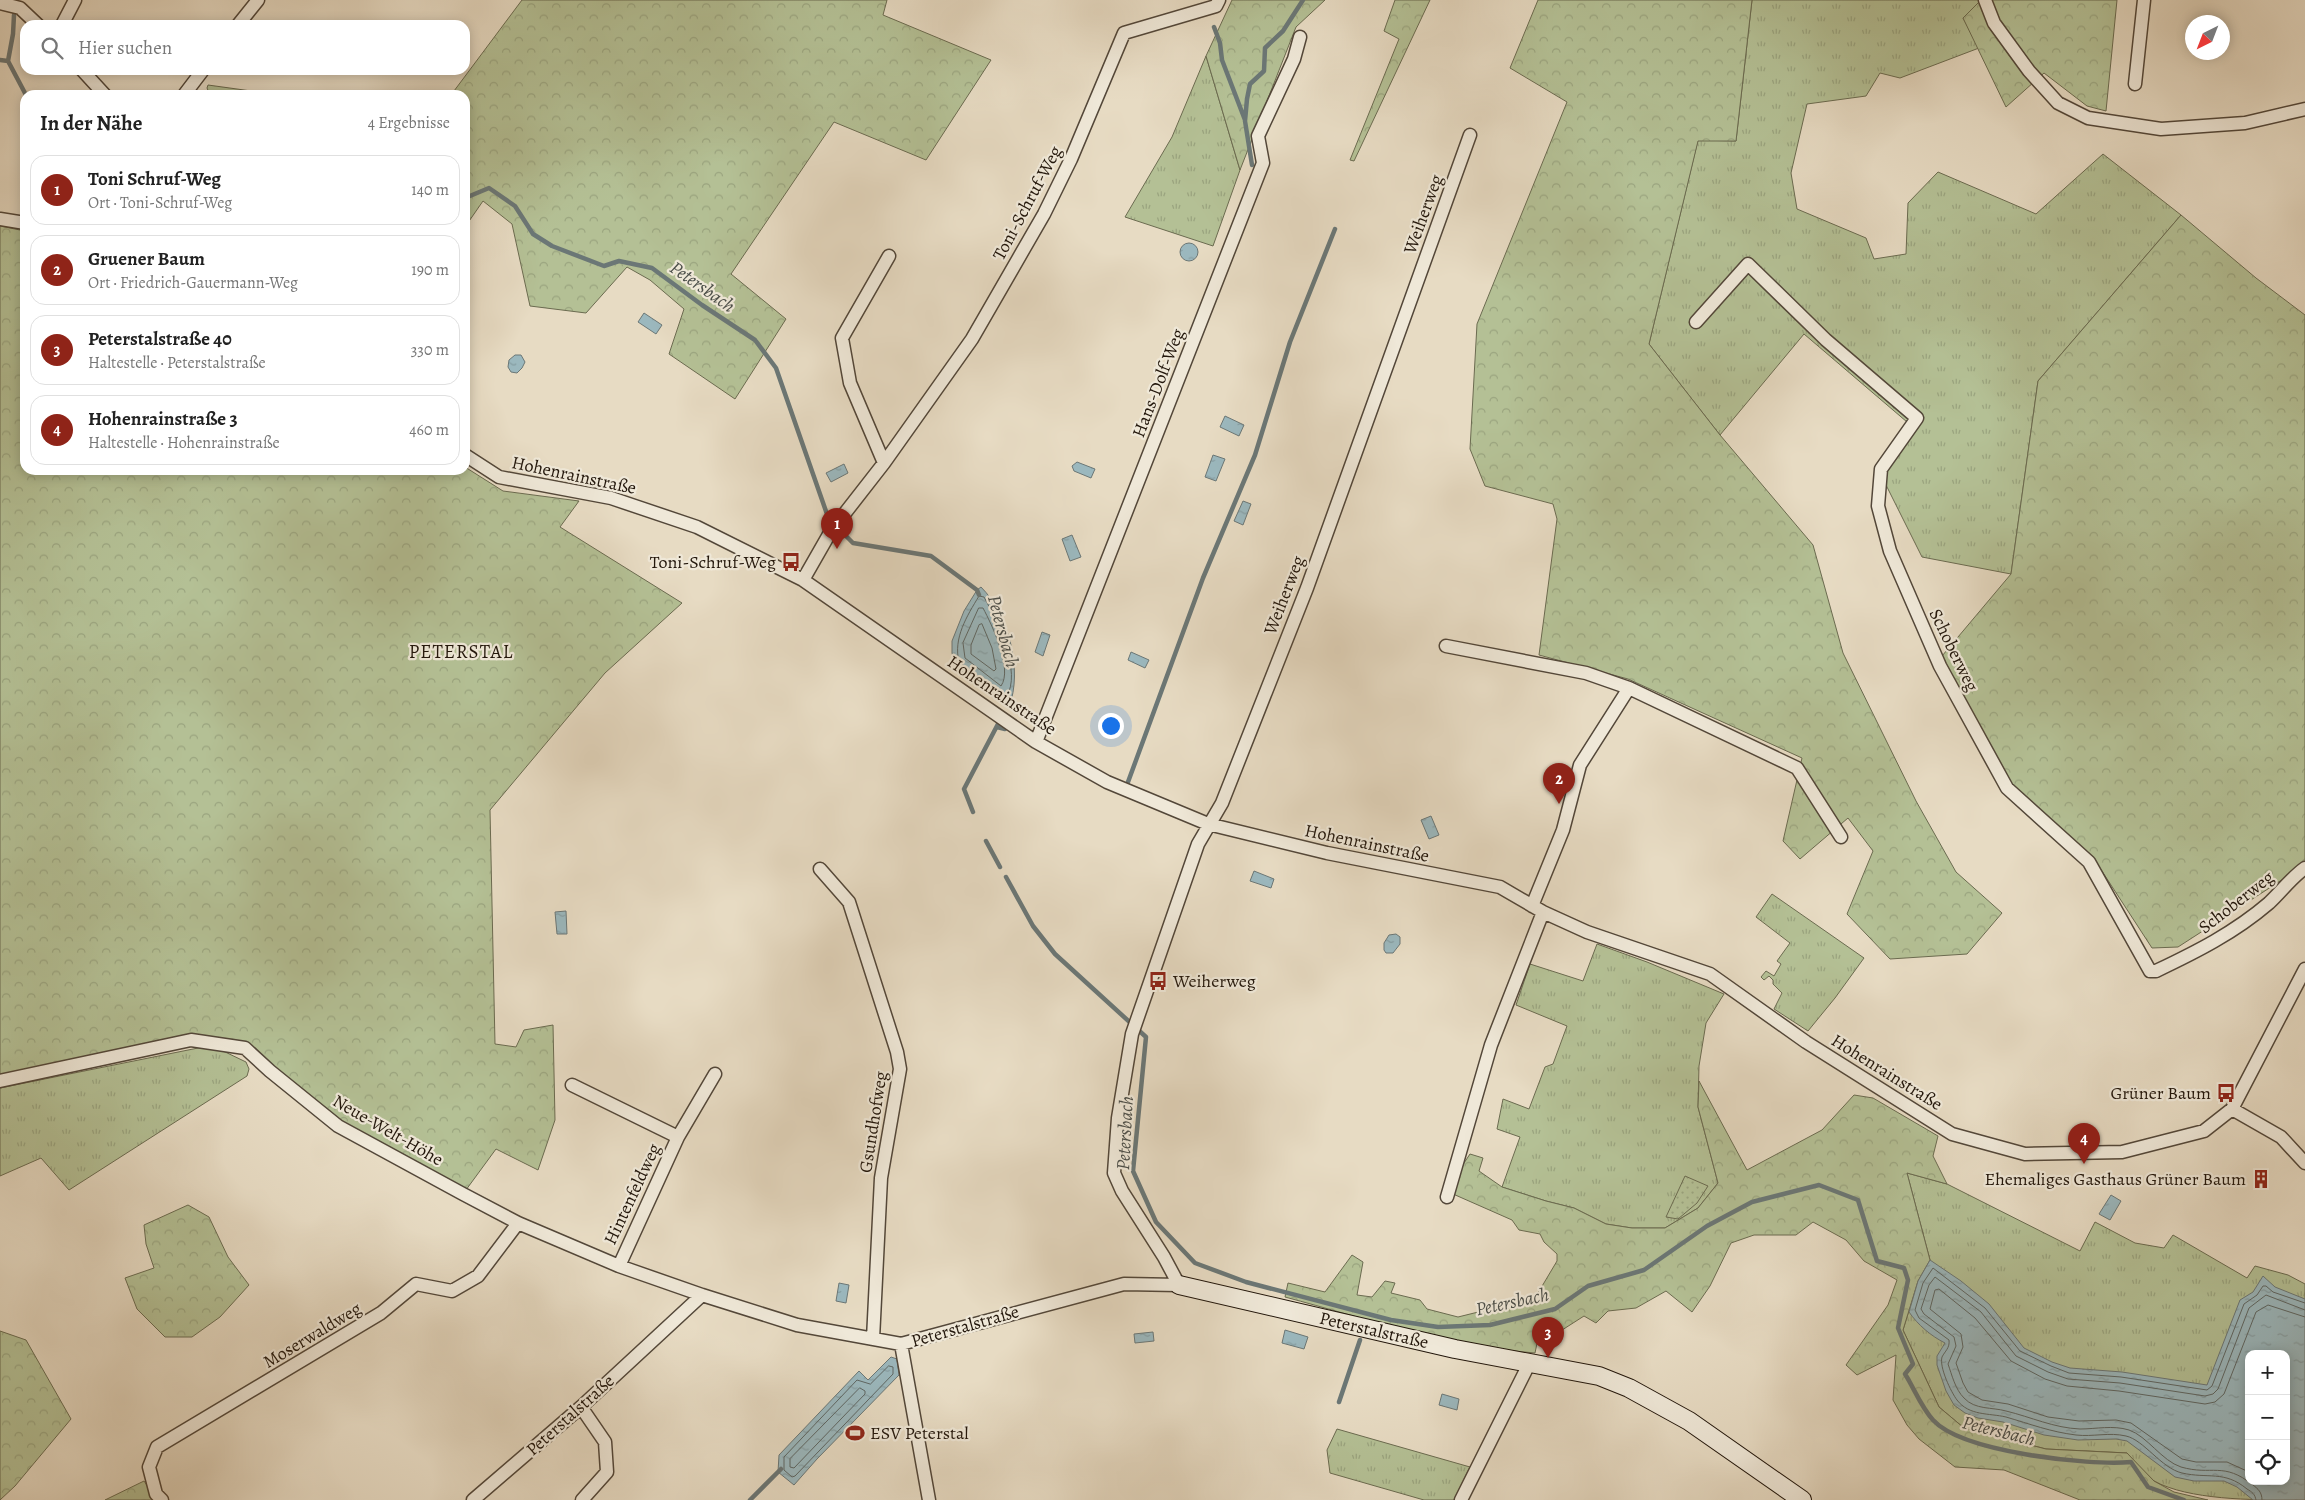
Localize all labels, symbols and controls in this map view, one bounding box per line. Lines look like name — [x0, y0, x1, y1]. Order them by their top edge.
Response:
north arrow — [2185, 15, 2230, 60]
search box — [20, 20, 470, 75]
icon: search — [38, 34, 66, 62]
text: Hier suchen — [78, 35, 172, 61]
text: In der Nähe — [40, 109, 142, 137]
text: 4 Ergebnisse — [368, 112, 450, 134]
street label: Toni-Schruf-Weg — [987, 142, 1067, 264]
text: Toni Schruf-Weg — [88, 166, 221, 192]
street label: Weiherweg — [1397, 171, 1448, 258]
text: 1 — [54, 179, 60, 201]
text: 140 m — [411, 179, 449, 201]
text: Ort · Toni-Schruf-Weg — [88, 192, 232, 214]
text: Gruener Baum — [88, 246, 205, 272]
water label: Petersbach — [665, 255, 740, 319]
text: 2 — [53, 259, 61, 281]
text: 190 m — [411, 259, 449, 281]
text: Ort · Friedrich-Gauermann-Weg — [88, 272, 298, 294]
street label: Hans-Dolf-Weg — [1126, 325, 1190, 441]
text: Peterstalstraße 40 — [88, 326, 232, 352]
text: 3 — [54, 339, 60, 361]
text: 330 m — [411, 339, 449, 361]
text: Haltestelle · Peterstalstraße — [88, 352, 266, 374]
text: Hohenrainstraße 3 — [88, 406, 238, 432]
text: 4 — [53, 419, 61, 441]
text: 460 m — [409, 419, 449, 441]
text: Haltestelle · Hohenrainstraße — [88, 432, 280, 454]
street label: Hohenrainstraße — [510, 450, 638, 500]
pin: 1 — [821, 508, 853, 549]
place label: Toni-Schruf-Weg — [650, 550, 776, 574]
bus stop icon: Toni-Schruf-Weg — [780, 551, 802, 573]
street label: Weiherweg — [1258, 552, 1310, 639]
water label: Petersbach — [981, 592, 1025, 670]
street label: Schoberweg — [1924, 605, 1984, 695]
district label: PETERSTAL — [409, 639, 513, 665]
street label: Hohenrainstraße — [943, 650, 1061, 740]
your location — [1098, 713, 1124, 739]
pin: 2 — [1543, 763, 1575, 804]
street label: Hohenrainstraße — [1303, 818, 1431, 868]
street label: Schoberweg — [2194, 865, 2278, 939]
place label: Weiherweg — [1172, 969, 1256, 993]
bus stop icon: Weiherweg — [1147, 970, 1169, 992]
street label: Hohenrainstraße — [1827, 1028, 1947, 1116]
street label: Gsundhofweg — [853, 1070, 893, 1174]
place label: Grüner Baum — [2110, 1081, 2211, 1105]
bus stop icon: Grüner Baum — [2215, 1082, 2237, 1104]
street label: Neue-Welt-Höhe — [328, 1089, 448, 1171]
water label: Petersbach — [1110, 1095, 1140, 1171]
pin: 4 — [2068, 1123, 2100, 1164]
street label: Hintenfeldweg — [598, 1139, 666, 1249]
place label: Ehemaliges Gasthaus Grüner Baum — [1985, 1167, 2246, 1191]
building icon: Ehemaliges Gasthaus Grüner Baum — [2250, 1168, 2272, 1190]
water label: Petersbach — [1473, 1282, 1551, 1322]
street label: Moserwaldweg — [258, 1296, 366, 1374]
street label: Peterstalstraße — [908, 1299, 1022, 1353]
street label: Peterstalstraße — [1317, 1306, 1431, 1354]
pin: 3 — [1532, 1317, 1564, 1358]
map controls — [2245, 1350, 2290, 1485]
button: + — [2245, 1350, 2290, 1395]
street label: Peterstalstraße — [521, 1369, 619, 1461]
button: − — [2245, 1395, 2290, 1440]
water label: Petersbach — [1960, 1409, 2038, 1453]
place label: ESV Peterstal — [870, 1421, 969, 1445]
sports icon: ESV Peterstal — [844, 1422, 866, 1444]
button: locate — [2245, 1440, 2290, 1485]

